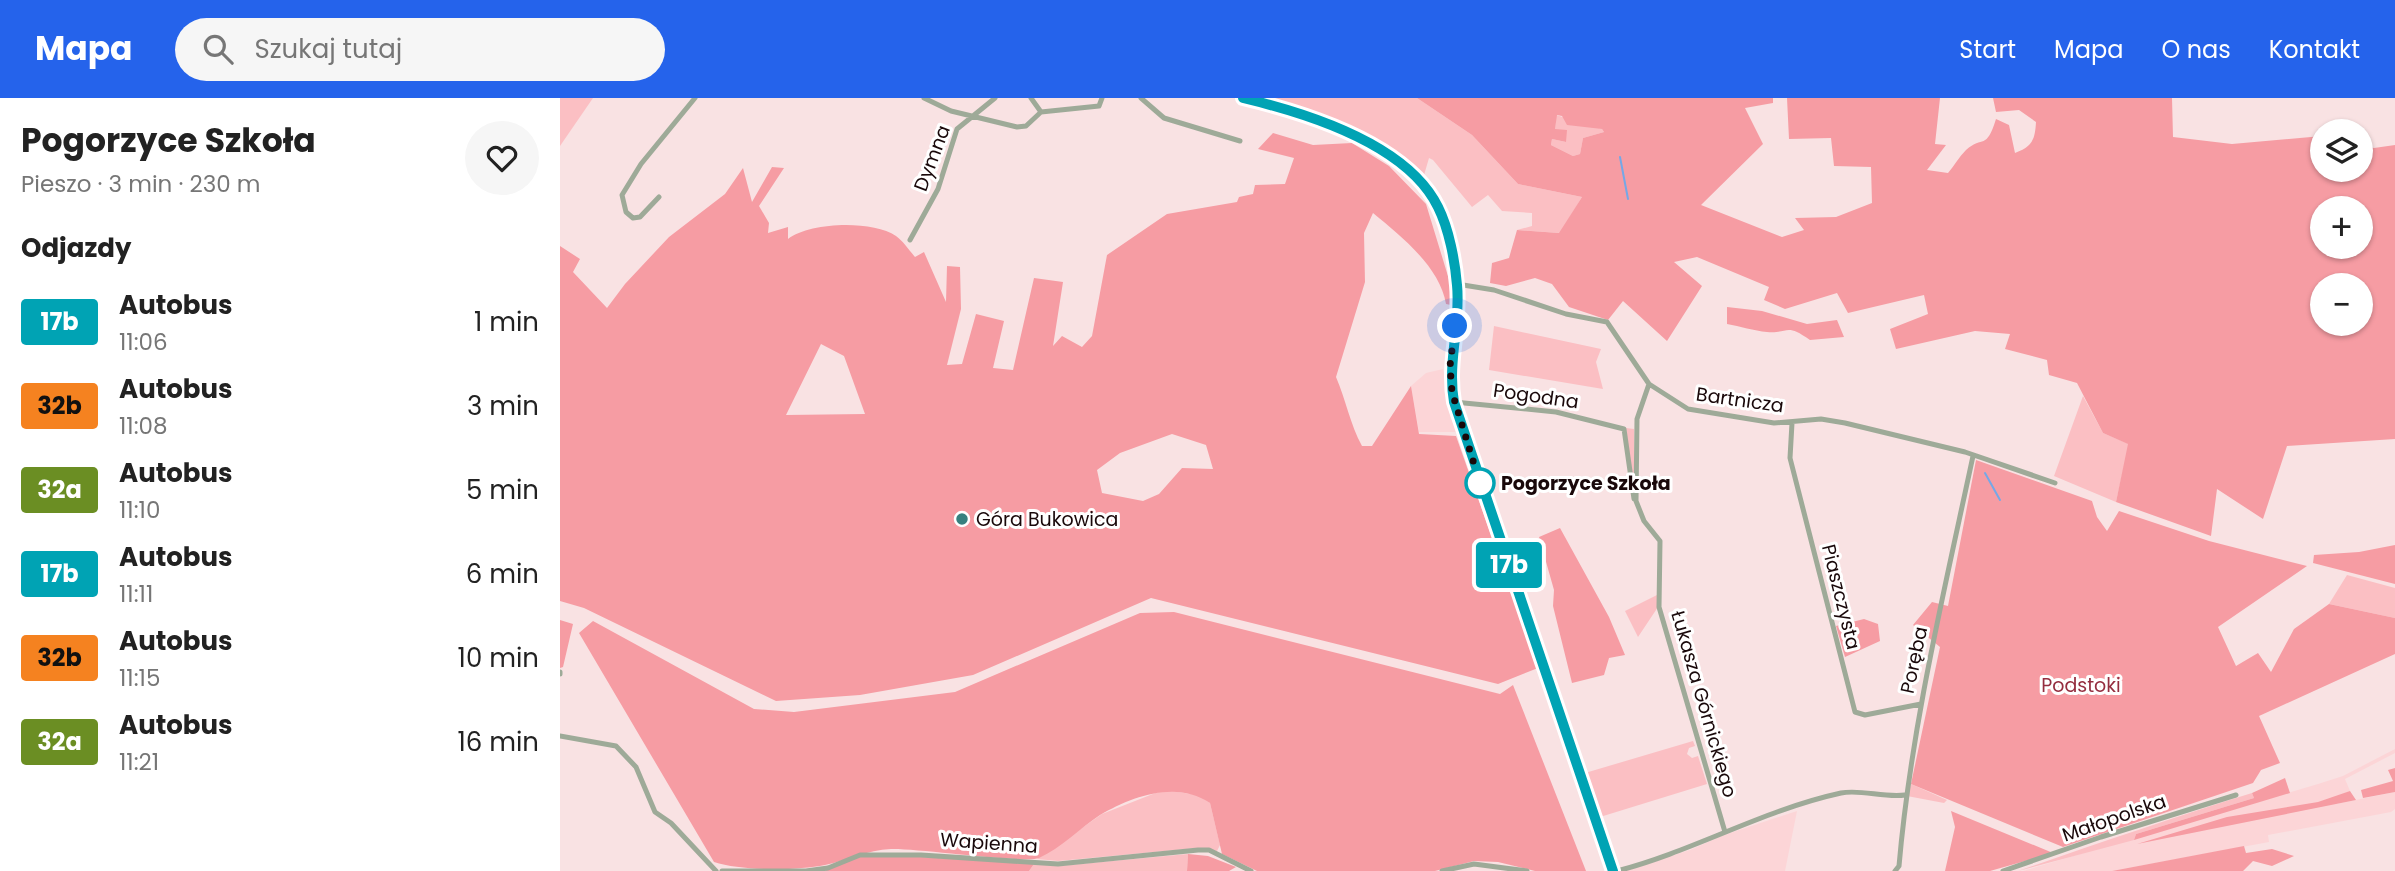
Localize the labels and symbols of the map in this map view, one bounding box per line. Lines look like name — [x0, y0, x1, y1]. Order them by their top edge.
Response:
street label: Dymna — [907, 121, 957, 195]
your location — [1437, 308, 1472, 343]
street label: Pogodna — [1492, 377, 1580, 415]
street label: Bartnicza — [1694, 380, 1786, 420]
marker: Pogorzyce Szkoła — [1465, 468, 1495, 498]
place label: Pogorzyce Szkoła — [1501, 470, 1671, 497]
place label: Góra Bukowica — [976, 506, 1118, 533]
marker: Góra Bukowica — [954, 511, 970, 527]
line badge: 17b — [1469, 542, 1549, 588]
street label: Piaszczysta — [1815, 542, 1867, 652]
street label: Łukasza Górnickiego — [1664, 607, 1744, 801]
street label: Poręba — [1894, 624, 1934, 696]
park label: Podstoki — [2041, 672, 2121, 699]
street label: Małopolska — [2058, 788, 2170, 848]
street label: Wapienna — [939, 826, 1039, 860]

